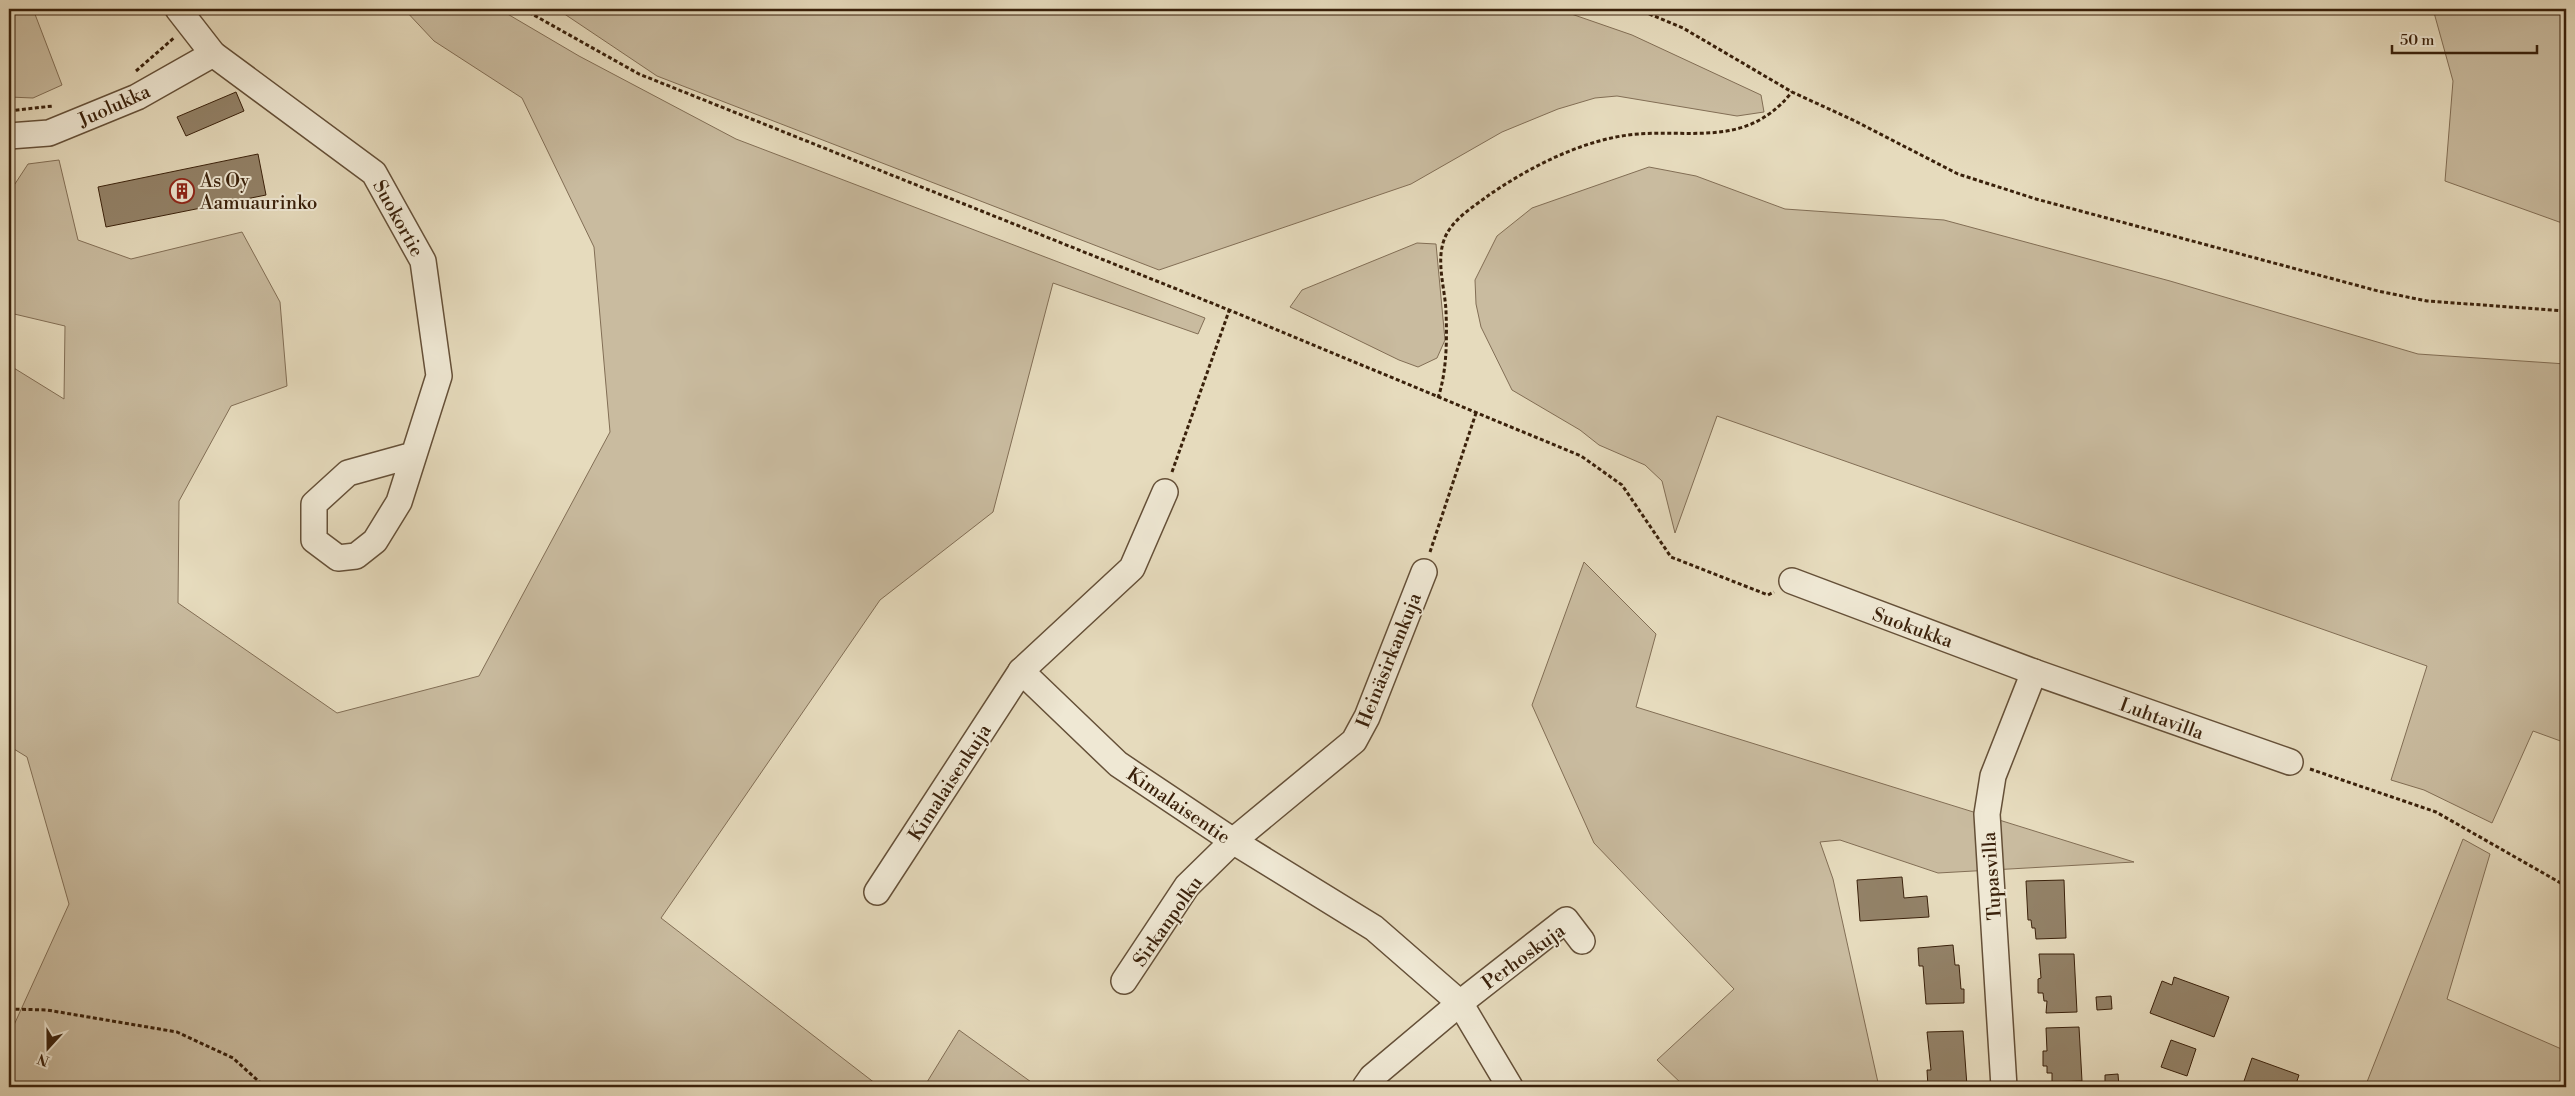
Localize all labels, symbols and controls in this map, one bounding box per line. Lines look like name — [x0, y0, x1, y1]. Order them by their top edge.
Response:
scale bar — [2392, 22, 2538, 54]
text: 50 m — [2400, 31, 2434, 50]
street label: Juolukka — [74, 79, 154, 133]
place label: As Oy Aamuaurinko — [199, 169, 318, 215]
street label: Suokortie — [367, 176, 429, 261]
building icon: As Oy Aamuaurinko — [169, 178, 195, 204]
street label: Heinäsirkankuja — [1351, 589, 1427, 731]
street label: Suokukka — [1869, 602, 1956, 654]
street label: Luhtavilla — [2116, 693, 2207, 745]
street label: Kimalaisenkuja — [903, 719, 997, 845]
street label: Kimalaisentie — [1122, 762, 1235, 849]
street label: Tupasvilla — [1977, 831, 2007, 921]
street label: Sirkanpolku — [1128, 871, 1208, 972]
street label: Perhoskuja — [1477, 918, 1570, 995]
north arrow — [22, 1024, 72, 1074]
text: N — [35, 1049, 52, 1070]

